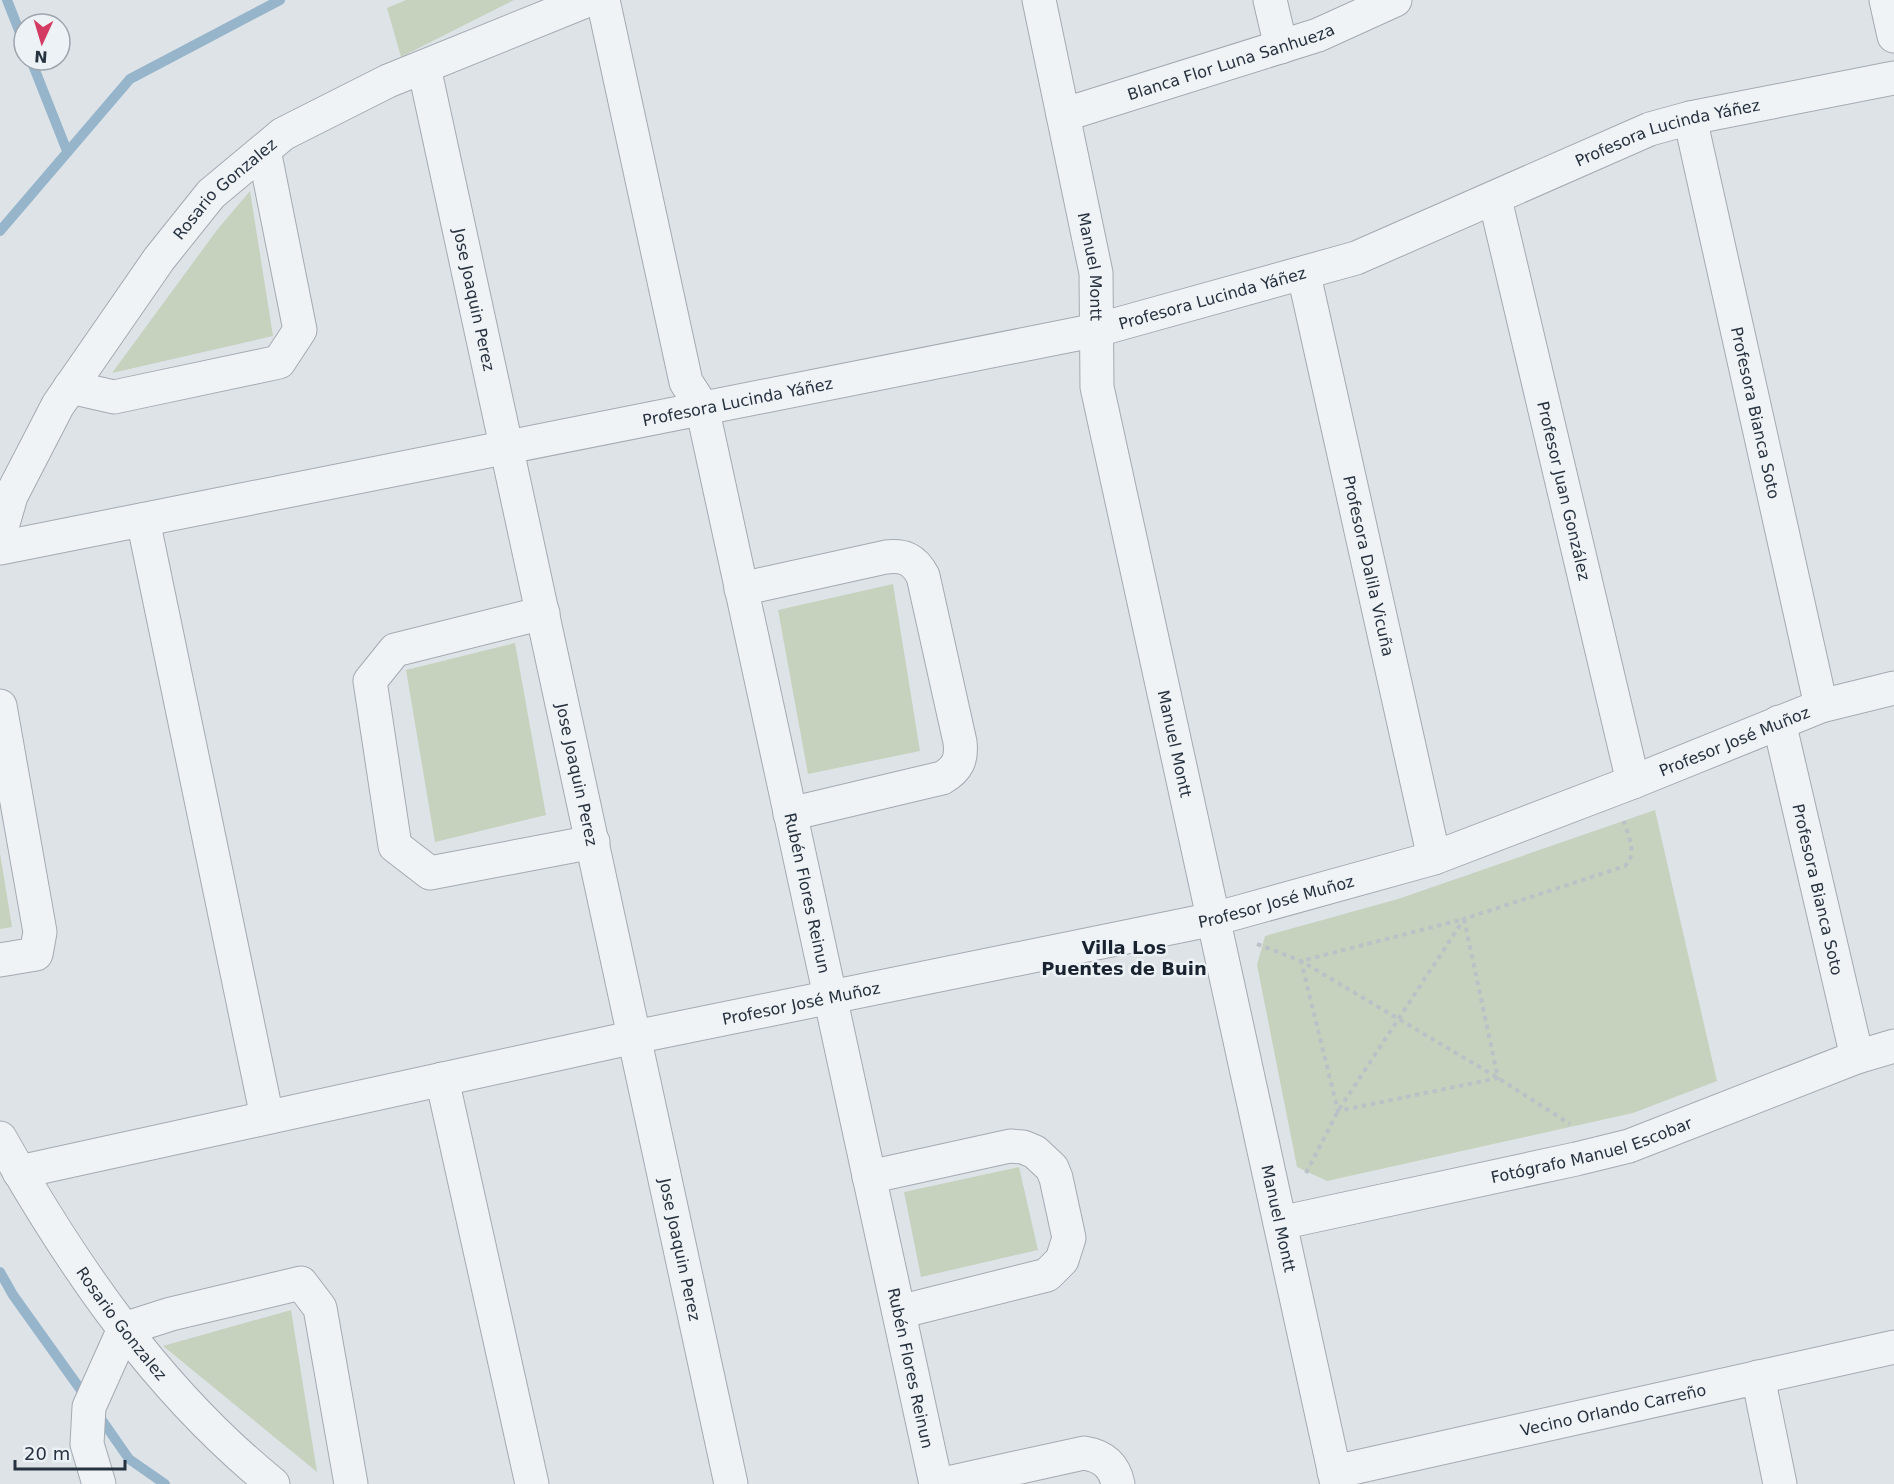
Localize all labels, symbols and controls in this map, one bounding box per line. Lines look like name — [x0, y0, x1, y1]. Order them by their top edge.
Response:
north arrow — [12, 12, 72, 72]
street label: Blanca Flor Luna Sanhueza — [1125, 20, 1338, 104]
text: N — [34, 47, 48, 66]
street label: Profesora Lucinda Yáñez — [1572, 96, 1762, 171]
street label: Rosario Gonzalez — [169, 135, 280, 244]
street label: Manuel Montt — [1074, 211, 1105, 321]
street label: Jose Joaquin Perez — [449, 226, 499, 373]
street label: Profesora Lucinda Yáñez — [1117, 263, 1308, 334]
street label: Profesora Bianca Soto — [1727, 325, 1784, 501]
street label: Profesora Lucinda Yáñez — [641, 374, 834, 430]
street label: Profesor Juan González — [1533, 399, 1594, 583]
street label: Profesora Dalila Vicuña — [1339, 474, 1398, 658]
street label: Manuel Montt — [1154, 688, 1196, 799]
street label: Jose Joaquin Perez — [552, 701, 602, 848]
street label: Profesor José Muñoz — [1656, 703, 1812, 780]
street label: Profesora Bianca Soto — [1788, 802, 1847, 977]
street label: Rubén Flores Reinun — [780, 811, 834, 975]
street label: Profesor José Muñoz — [1197, 872, 1356, 932]
district label: Villa Los Puentes de Buin — [1041, 937, 1207, 979]
street label: Profesor José Muñoz — [720, 978, 882, 1029]
street label: Fotógrafo Manuel Escobar — [1489, 1113, 1695, 1187]
street label: Manuel Montt — [1257, 1163, 1299, 1274]
street label: Jose Joaquin Perez — [655, 1176, 704, 1323]
street label: Rosario Gonzalez — [72, 1263, 171, 1384]
street label: Rubén Flores Reinun — [884, 1286, 937, 1450]
street label: Vecino Orlando Carreño — [1519, 1380, 1708, 1440]
scale bar — [15, 1433, 124, 1471]
text: 20 m — [24, 1443, 70, 1464]

